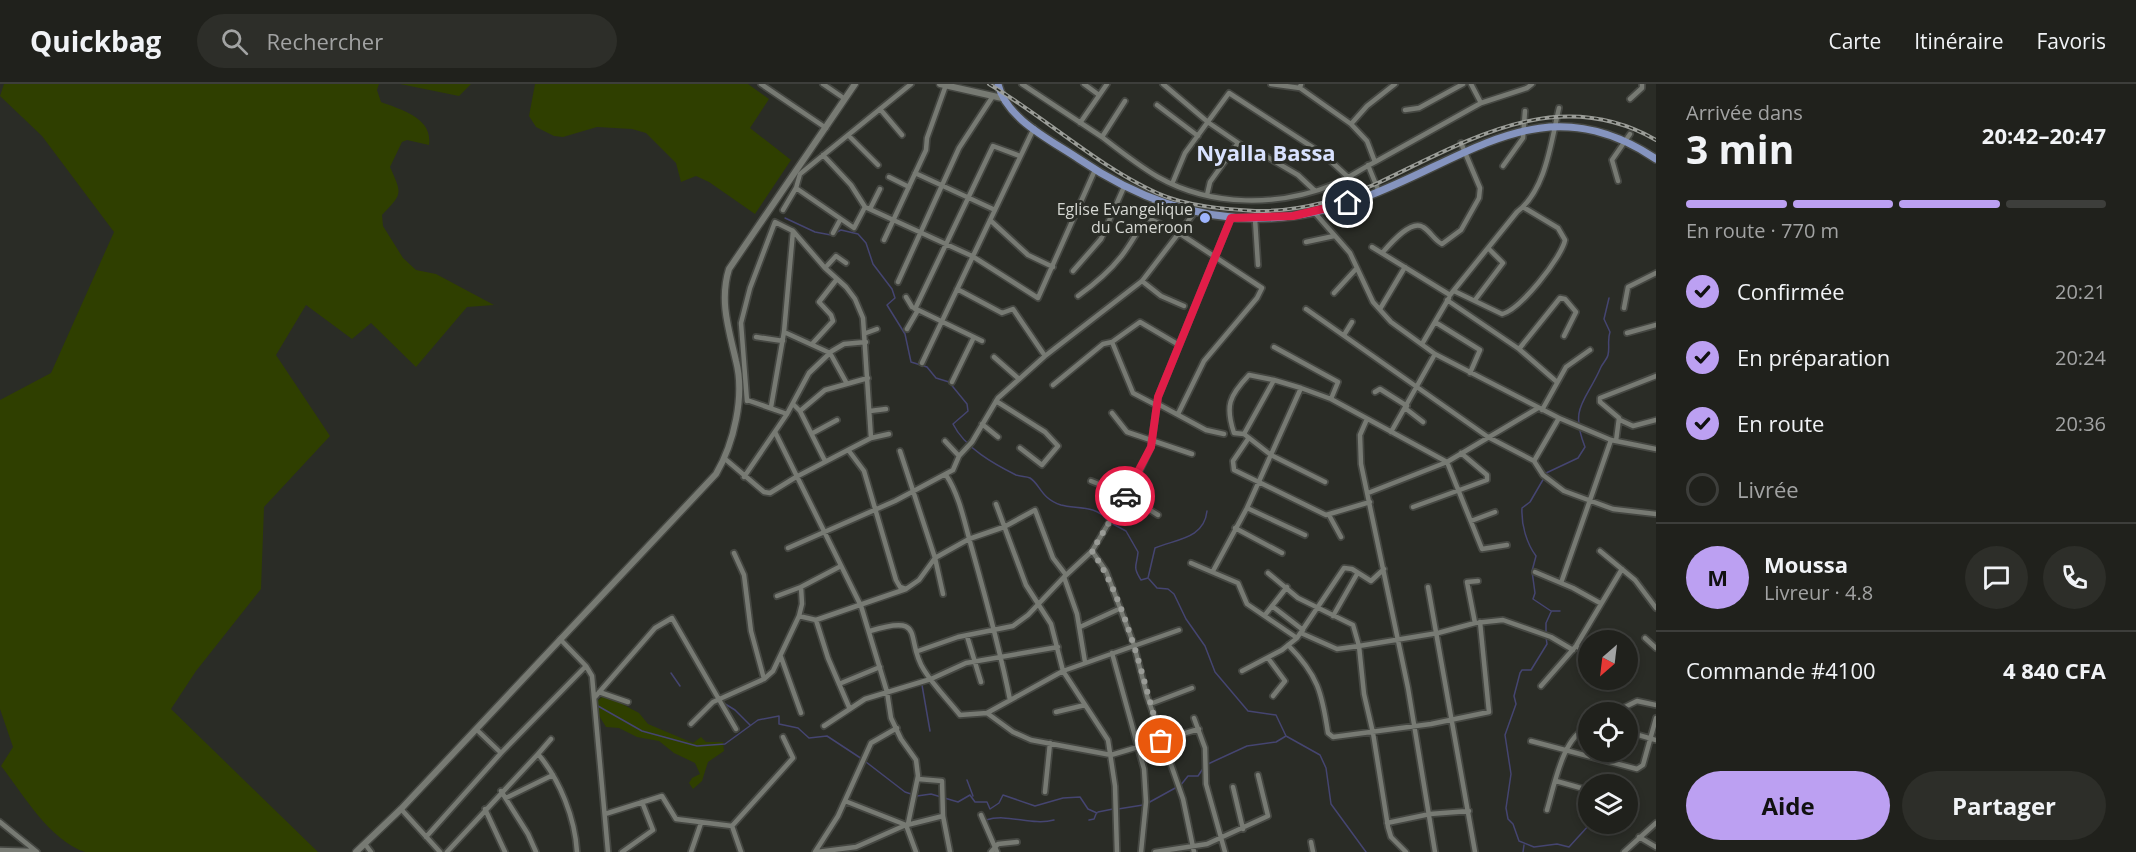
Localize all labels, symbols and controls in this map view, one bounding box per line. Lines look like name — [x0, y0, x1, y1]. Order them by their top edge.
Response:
search box — [197, 14, 617, 68]
text: Quickbag — [30, 22, 161, 60]
icon: search — [218, 25, 251, 58]
text: Rechercher — [266, 26, 383, 56]
text: Carte — [1828, 27, 1881, 55]
text: Itinéraire — [1914, 27, 2003, 55]
text: Favoris — [2036, 27, 2106, 55]
text: Arrivée dans — [1686, 99, 1803, 126]
text: 20:42–20:47 — [1982, 120, 2106, 150]
text: 3 min — [1686, 122, 1794, 175]
district label: Nyalla Bassa — [1196, 137, 1336, 167]
pin — [1322, 177, 1373, 228]
icon: home — [1331, 186, 1364, 219]
place label: Eglise Evangelique du Cameroon — [1057, 198, 1193, 238]
marker: Eglise Evangelique du Cameroon — [1198, 211, 1212, 225]
text: En route · 770 m — [1686, 217, 1839, 244]
icon: check — [1686, 275, 1719, 308]
text: Confirmée — [1737, 276, 1845, 306]
text: 20:21 — [2055, 278, 2106, 305]
icon: check — [1686, 341, 1719, 374]
text: En préparation — [1737, 342, 1890, 372]
text: 20:24 — [2055, 344, 2106, 371]
icon: check — [1686, 407, 1719, 440]
text: En route — [1737, 408, 1824, 438]
text: 20:36 — [2055, 410, 2106, 437]
courier — [1095, 466, 1155, 526]
text: Livrée — [1737, 474, 1799, 504]
icon: car — [1109, 480, 1142, 513]
button: chat — [1965, 546, 2028, 609]
button: phone — [2043, 546, 2106, 609]
text: Moussa — [1764, 549, 1848, 579]
text: M — [1707, 562, 1728, 592]
text: Livreur · 4.8 — [1764, 579, 1873, 606]
north arrow — [1578, 630, 1638, 690]
map controls — [1578, 630, 1638, 834]
text: Commande #4100 — [1686, 655, 1876, 685]
text: 4 840 CFA — [2003, 655, 2106, 685]
button: locate — [1578, 702, 1638, 762]
pin — [1135, 715, 1186, 766]
icon: bag — [1144, 724, 1177, 757]
button: Aide — [1686, 771, 1890, 840]
button: Partager — [1902, 771, 2106, 840]
button: layers — [1578, 774, 1638, 834]

